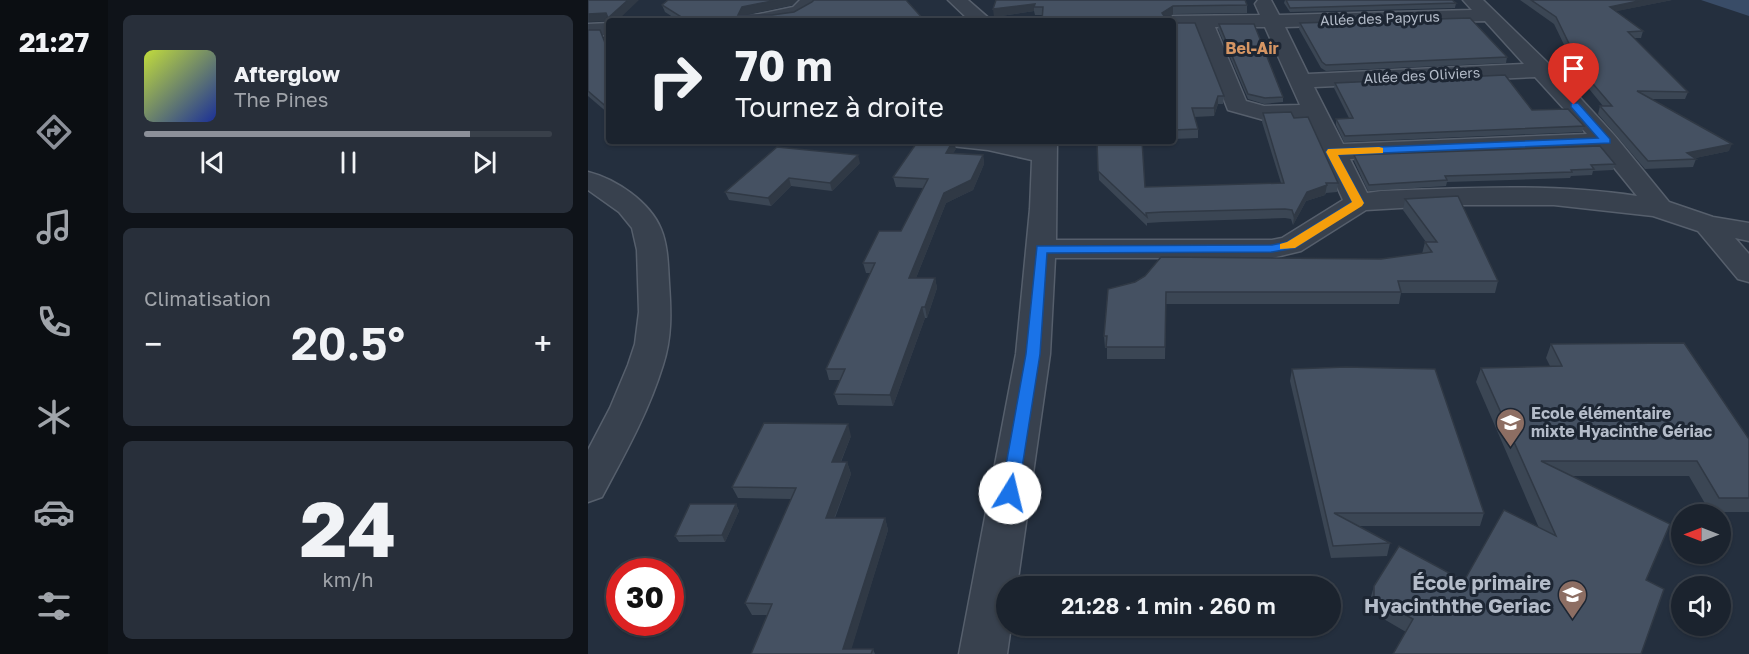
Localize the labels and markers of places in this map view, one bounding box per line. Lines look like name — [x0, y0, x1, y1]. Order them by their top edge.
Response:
pin — [1548, 43, 1599, 105]
place label: Ecole élémentaire mixte Hyacinthe Gériac — [1531, 403, 1712, 441]
school or university icon: Ecole élémentaire mixte Hyacinthe Gériac — [1494, 406, 1526, 448]
place label: École primaire Hyacinththe Geriac — [1364, 570, 1551, 617]
school or university icon: École primaire Hyacinththe Geriac — [1556, 578, 1588, 620]

